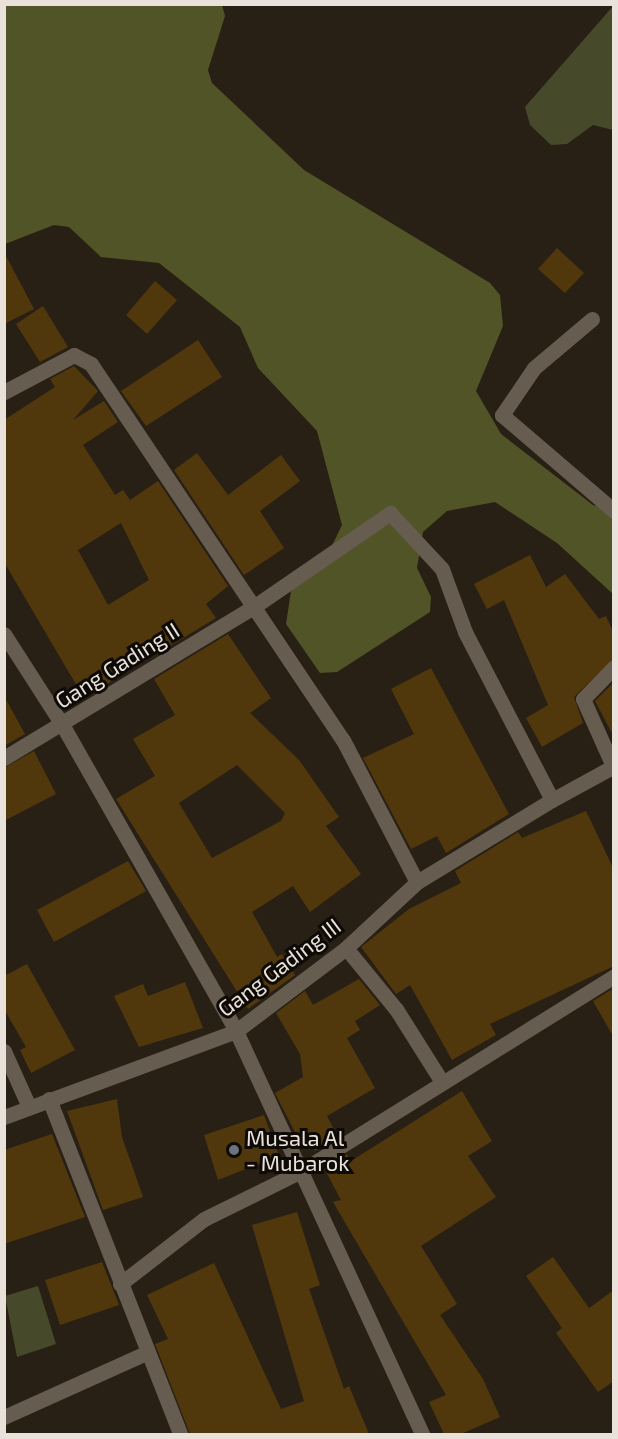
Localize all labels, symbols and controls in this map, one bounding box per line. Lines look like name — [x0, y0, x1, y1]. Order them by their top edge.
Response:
street label: Gang Gading II — [50, 616, 184, 714]
street label: Gang Gading III — [212, 912, 346, 1022]
place label: Musala Al - Mubarok — [246, 1124, 349, 1176]
marker: Musala Al - Mubarok — [227, 1143, 241, 1157]

